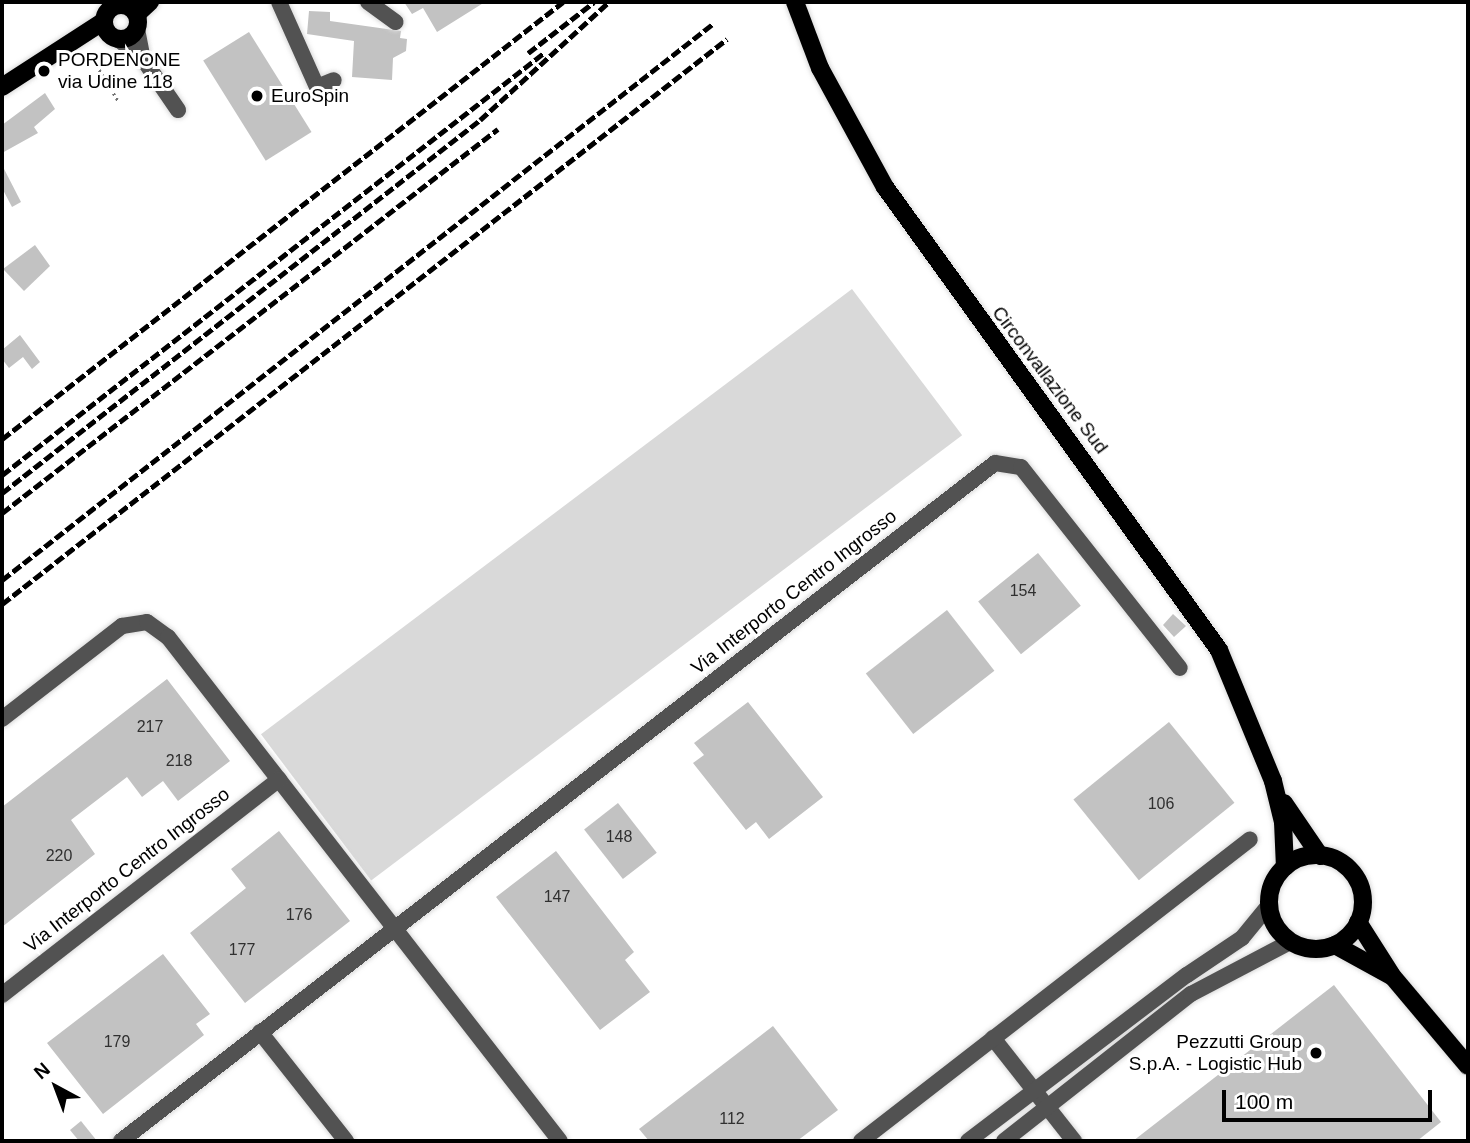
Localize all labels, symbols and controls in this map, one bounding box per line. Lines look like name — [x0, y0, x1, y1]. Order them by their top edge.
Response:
place label: PORDENONE via Udine 118 — [58, 49, 180, 93]
marker: PORDENONE via Udine 118 — [36, 63, 52, 79]
place label: EuroSpin — [271, 85, 349, 107]
marker: EuroSpin — [249, 88, 265, 104]
street label: Circonvallazione Sud — [987, 302, 1113, 458]
street label: Via Interporto Centro Ingrosso — [687, 505, 901, 679]
house number: 154 — [1010, 581, 1036, 601]
house number: 217 — [137, 717, 163, 737]
house number: 218 — [166, 751, 192, 771]
street label: Via Interporto Centro Ingrosso — [20, 783, 234, 957]
house number: 106 — [1148, 794, 1174, 814]
house number: 148 — [606, 827, 632, 847]
house number: 220 — [46, 846, 72, 866]
house number: 147 — [544, 887, 570, 907]
house number: 176 — [286, 905, 312, 925]
house number: 177 — [229, 940, 255, 960]
place label: Pezzutti Group S.p.A. - Logistic Hub — [1129, 1031, 1302, 1075]
house number: 179 — [104, 1032, 130, 1052]
marker: Pezzutti Group S.p.A. - Logistic Hub — [1308, 1045, 1324, 1061]
north arrow — [21, 1052, 91, 1122]
text: N — [30, 1058, 54, 1083]
scale bar — [1225, 1076, 1435, 1120]
text: 100 m — [1235, 1090, 1293, 1113]
house number: 112 — [719, 1109, 745, 1129]

